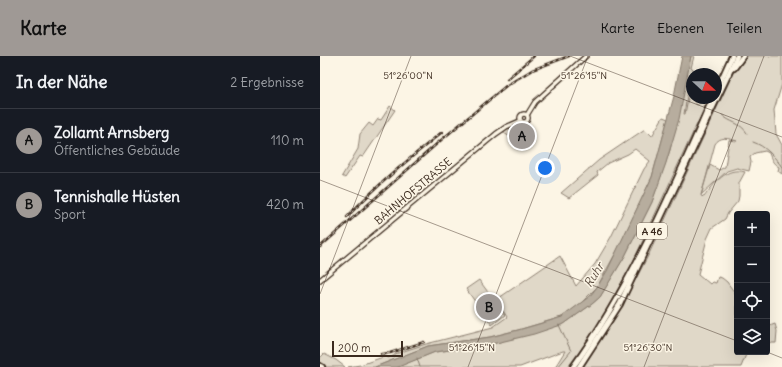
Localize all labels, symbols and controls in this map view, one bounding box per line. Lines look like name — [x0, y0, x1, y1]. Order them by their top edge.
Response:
text: Karte — [20, 16, 67, 40]
text: Karte — [601, 19, 635, 37]
text: Ebenen — [657, 19, 704, 37]
text: Teilen — [726, 19, 762, 37]
north arrow — [686, 68, 722, 104]
text: 51°26'00"N — [383, 69, 433, 82]
text: 51°26'15"N — [561, 69, 607, 82]
text: In der Nähe — [16, 71, 108, 93]
text: 2 Ergebnisse — [230, 74, 304, 91]
pin: A — [509, 121, 535, 151]
text: Zollamt Arnsberg — [54, 123, 170, 142]
text: A — [25, 132, 33, 149]
text: 110 m — [271, 132, 304, 149]
text: Öffentliches Gebäude — [54, 142, 180, 159]
street label: BAHNHOFSTRASSE — [371, 154, 455, 228]
your location — [535, 158, 555, 178]
text: Tennishalle Hüsten — [54, 187, 180, 206]
text: B — [25, 196, 33, 213]
text: 420 m — [266, 196, 304, 213]
text: Sport — [54, 206, 86, 223]
map controls — [734, 211, 770, 355]
button: + — [734, 211, 770, 247]
road number: A 46 — [637, 223, 667, 239]
button: − — [734, 247, 770, 283]
water label: Ruhr — [580, 258, 608, 290]
button: locate — [734, 283, 770, 319]
pin: B — [476, 292, 502, 322]
button: layers — [734, 319, 770, 355]
scale bar — [332, 339, 403, 358]
text: 200 m — [338, 341, 371, 355]
text: 51°26'15"N — [449, 341, 495, 354]
text: 51°26'30"N — [624, 341, 672, 354]

